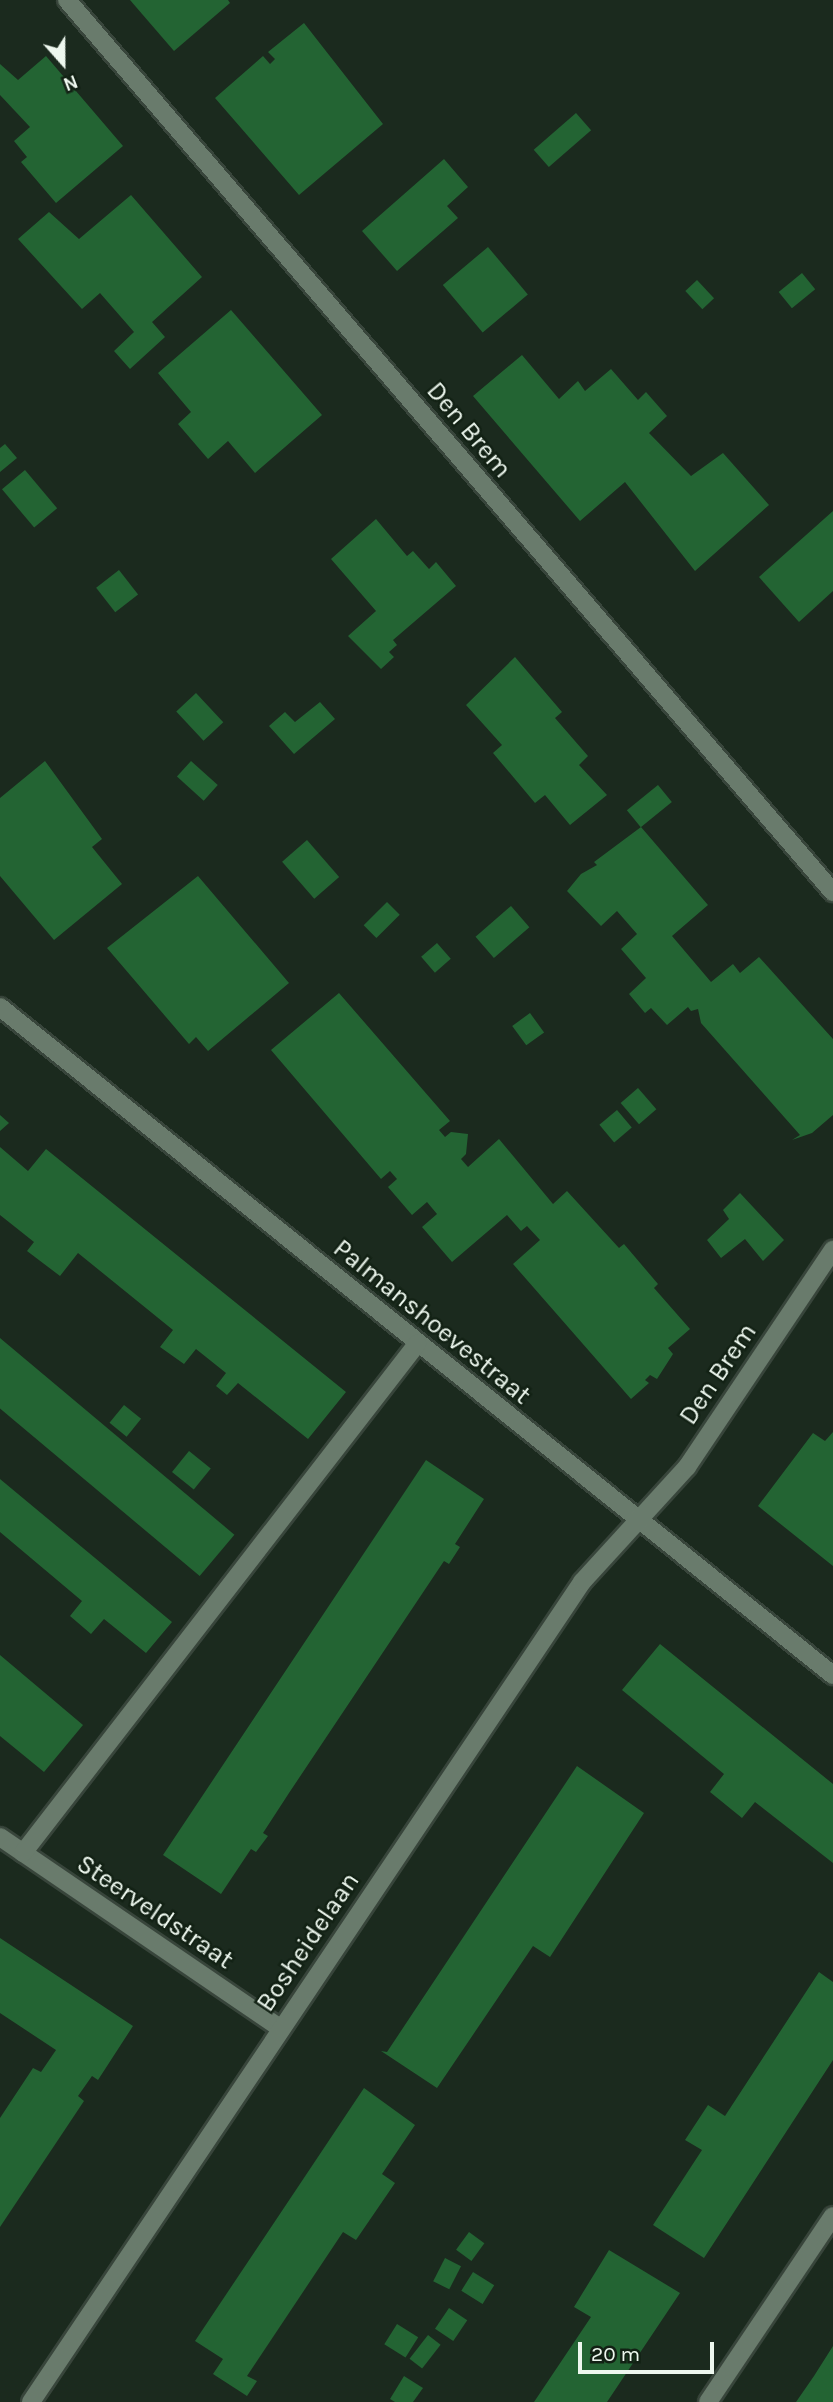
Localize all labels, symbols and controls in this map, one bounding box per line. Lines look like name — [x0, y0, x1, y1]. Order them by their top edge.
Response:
north arrow — [28, 28, 98, 98]
text: N — [60, 70, 81, 95]
street label: Den Brem — [420, 376, 518, 484]
street label: Palmanshoevestraat — [327, 1233, 537, 1411]
street label: Den Brem — [673, 1317, 763, 1431]
street label: Steerveldstraat — [71, 1848, 239, 1976]
street label: Bosheidelaan — [250, 1866, 366, 2018]
scale bar — [581, 2328, 718, 2372]
text: 20 m — [591, 2342, 640, 2366]

